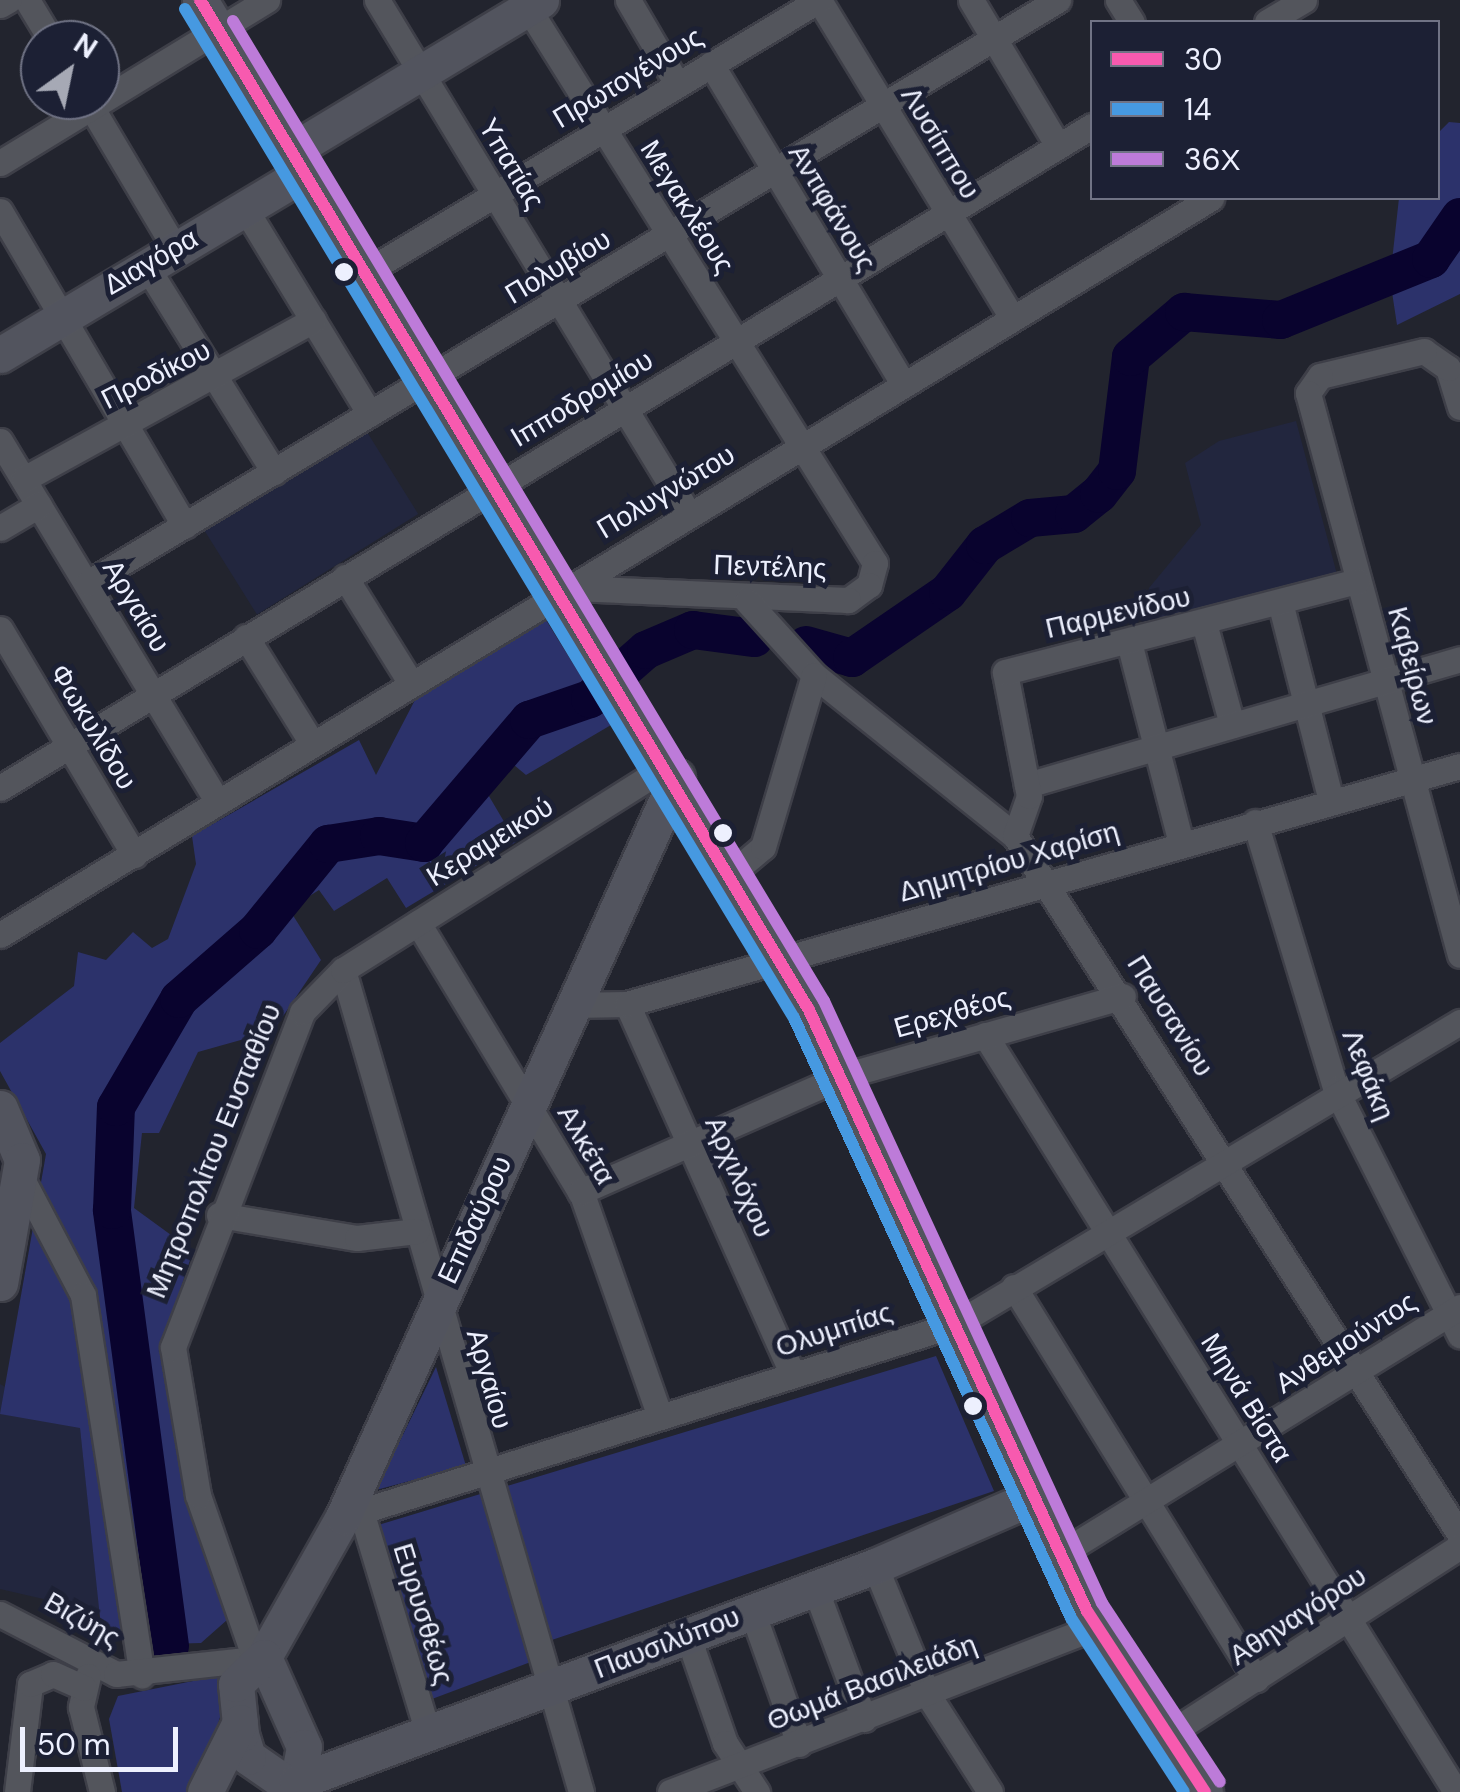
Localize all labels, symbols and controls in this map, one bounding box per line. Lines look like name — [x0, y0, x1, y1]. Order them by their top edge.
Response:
north arrow — [20, 20, 120, 120]
street label: Πρωτογένους — [547, 20, 709, 136]
legend — [1090, 20, 1440, 200]
text: N — [67, 25, 104, 67]
text: 30 — [1184, 40, 1222, 79]
street label: Λυσίππου — [894, 81, 986, 205]
text: 14 — [1184, 90, 1212, 129]
street label: Υπατίας — [471, 113, 551, 215]
street label: Μεγακλέους — [633, 134, 741, 280]
street label: Αντιφάνους — [781, 138, 883, 278]
text: 36Χ — [1184, 140, 1241, 179]
street label: Διαγόρα — [98, 222, 204, 302]
street label: Πολυβίου — [499, 222, 617, 312]
unlabelled marker — [334, 262, 354, 282]
street label: Προδίκου — [96, 333, 216, 417]
street label: Ιπποδρομίου — [505, 343, 659, 455]
street label: Πολυγνώτου — [591, 438, 741, 546]
street label: Πεντέλης — [713, 548, 827, 586]
street label: Αργαίου — [95, 554, 177, 658]
street label: Παρμενίδου — [1042, 580, 1194, 646]
street label: Καβείρων — [1380, 603, 1444, 729]
street label: Φωκυλίδου — [42, 658, 144, 796]
street label: Κεραμεικού — [421, 790, 559, 894]
street label: Δημητρίου Χαρίση — [895, 815, 1123, 909]
unlabelled marker — [713, 823, 733, 843]
street label: Παυσανίου — [1120, 949, 1220, 1083]
street label: Ερεχθέος — [890, 980, 1014, 1046]
street label: Μητροπολίτου Ευσταθίου — [139, 999, 289, 1303]
street label: Λεφάκη — [1335, 1025, 1401, 1125]
street label: Αλκέτα — [550, 1099, 622, 1191]
street label: Αρχιλόχου — [697, 1111, 781, 1243]
street label: Επιδαύρου — [431, 1151, 519, 1289]
street label: Ανθεμούντος — [1269, 1285, 1423, 1401]
street label: Ολυμπίας — [771, 1295, 897, 1365]
street label: Αργαίου — [459, 1325, 519, 1433]
street label: Μηνά Βίστα — [1193, 1327, 1299, 1469]
unlabelled marker — [963, 1396, 983, 1416]
street label: Ευρυσθέως — [386, 1539, 460, 1689]
street label: Αθηναγόρου — [1223, 1559, 1373, 1673]
street label: Βιζύης — [38, 1585, 126, 1655]
street label: Παυσιλύπου — [590, 1600, 744, 1686]
street label: Θωμά Βασιλειάδη — [762, 1628, 982, 1738]
scale bar — [25, 1707, 182, 1769]
text: 50 m — [37, 1725, 111, 1764]

